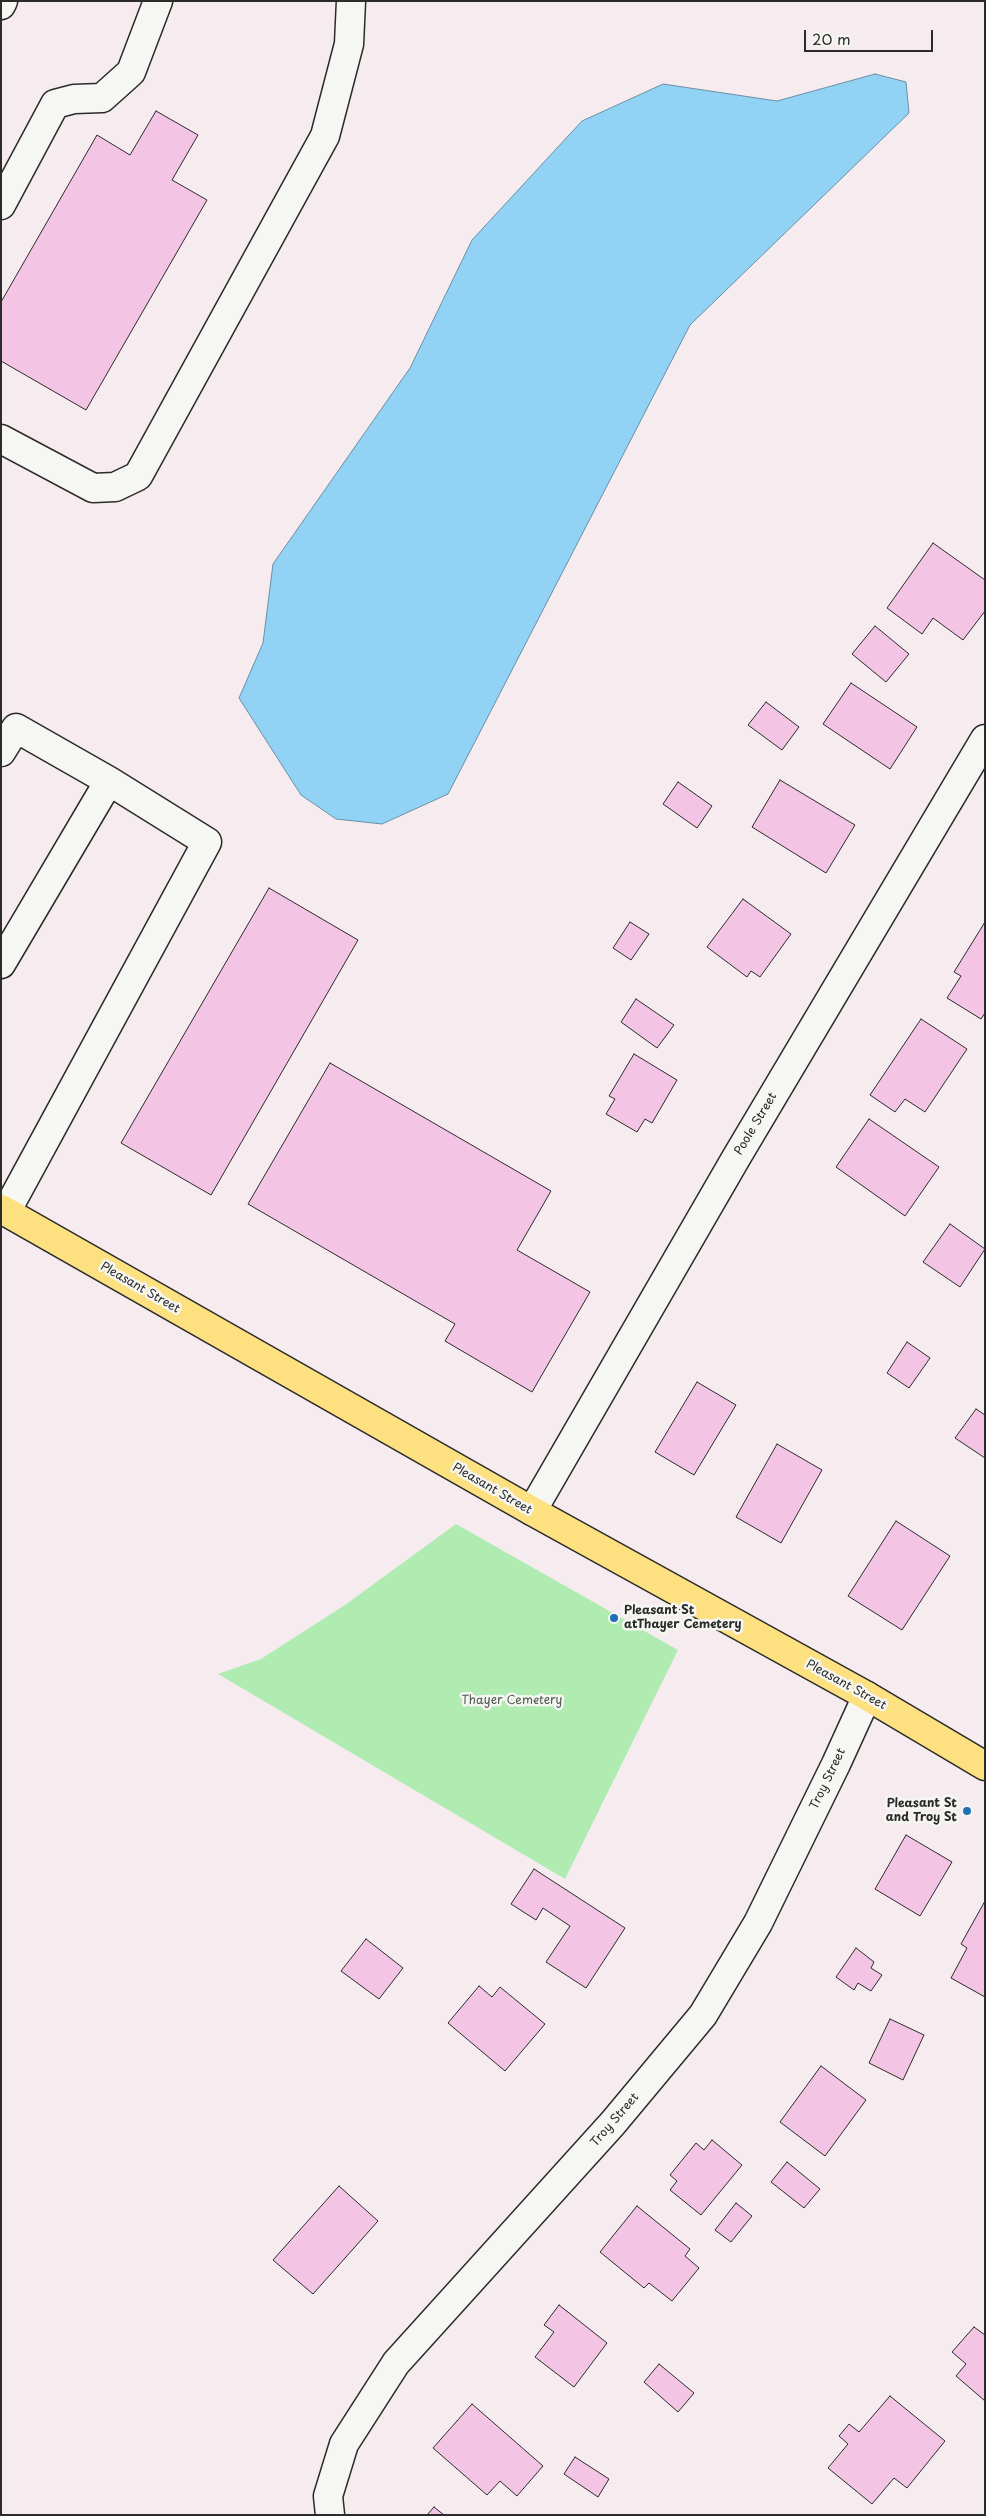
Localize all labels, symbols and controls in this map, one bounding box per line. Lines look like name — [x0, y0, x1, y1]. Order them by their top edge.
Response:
scale bar — [806, 20, 935, 52]
text: 20 m — [812, 27, 851, 50]
street label: Poole Street — [732, 1090, 780, 1158]
street label: Pleasant Street — [98, 1259, 182, 1317]
street label: Pleasant Street — [450, 1460, 534, 1518]
place label: Pleasant St atThayer Cemetery — [624, 1604, 741, 1632]
marker: Pleasant St atThayer Cemetery — [608, 1612, 620, 1624]
street label: Pleasant Street — [803, 1657, 889, 1713]
park label: Thayer Cemetery — [462, 1694, 562, 1708]
street label: Troy Street — [807, 1746, 849, 1812]
place label: Pleasant St and Troy St — [886, 1797, 957, 1825]
marker: Pleasant St and Troy St — [961, 1805, 973, 1817]
street label: Troy Street — [588, 2090, 642, 2150]

